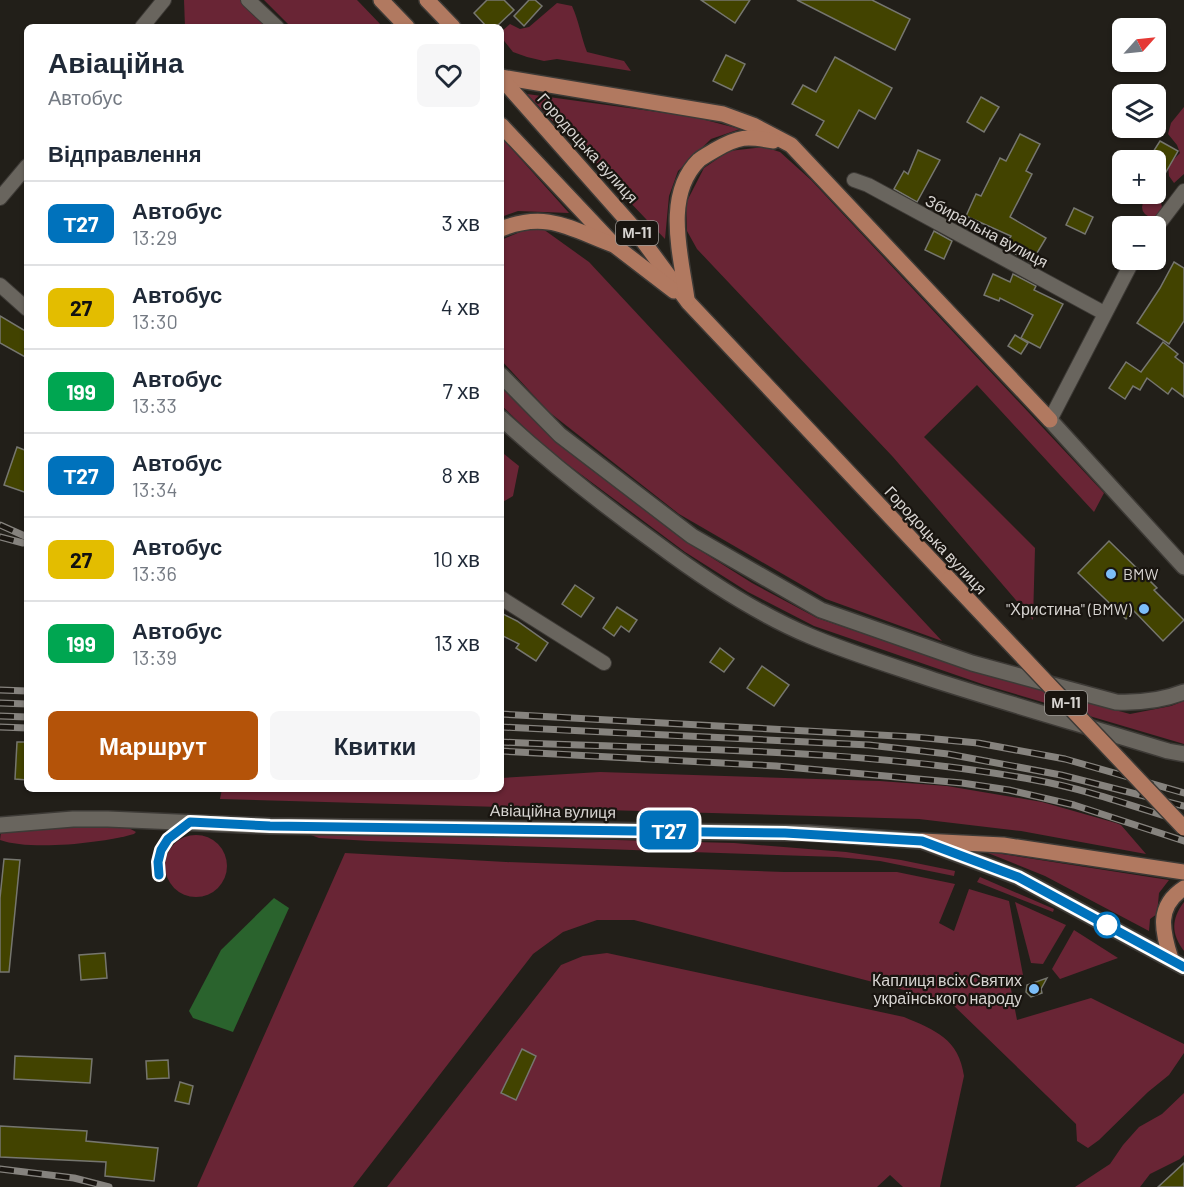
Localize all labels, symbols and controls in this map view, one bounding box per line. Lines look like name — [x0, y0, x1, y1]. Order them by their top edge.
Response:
north arrow — [1112, 18, 1166, 72]
map controls — [1112, 18, 1166, 270]
button: heart — [417, 44, 480, 107]
text: Авіаційна — [48, 45, 183, 79]
button: layers — [1112, 84, 1166, 138]
text: Автобус — [48, 85, 122, 109]
street label: Городоцька вулиця — [534, 89, 643, 206]
text: Відправлення — [48, 140, 202, 166]
button: + — [1112, 150, 1166, 204]
street label: Збиральна вулиця — [923, 190, 1052, 271]
text: Автобус — [132, 197, 222, 223]
text: 3 хв — [442, 209, 480, 235]
text: Т27 — [63, 211, 99, 236]
button: − — [1112, 216, 1166, 270]
road number: М-11 — [616, 221, 658, 245]
text: 13:29 — [132, 225, 177, 249]
text: Автобус — [132, 281, 222, 307]
text: 4 хв — [441, 293, 480, 319]
text: 27 — [70, 295, 92, 320]
text: 13:30 — [132, 309, 178, 333]
text: Автобус — [132, 365, 222, 391]
text: 7 хв — [443, 377, 480, 403]
text: 199 — [66, 379, 96, 404]
text: 13:33 — [132, 393, 177, 417]
text: Автобус — [132, 449, 222, 475]
text: 8 хв — [441, 461, 480, 487]
text: Т27 — [63, 463, 99, 488]
text: 13:34 — [132, 477, 177, 501]
street label: Городоцька вулиця — [881, 482, 991, 598]
text: Автобус — [132, 533, 222, 559]
text: 10 хв — [433, 545, 480, 571]
text: 27 — [70, 547, 92, 572]
text: 13:36 — [132, 561, 177, 585]
place label: BMW — [1123, 564, 1159, 583]
marker: BMW — [1104, 567, 1118, 581]
place label: "Христина" (BMW) — [1006, 599, 1133, 618]
marker: "Христина" (BMW) — [1137, 602, 1151, 616]
text: Автобус — [132, 617, 222, 643]
text: 13 хв — [434, 629, 480, 655]
text: 199 — [66, 631, 96, 656]
text: 13:39 — [132, 645, 177, 669]
road number: М-11 — [1045, 691, 1087, 715]
button: Маршрут — [48, 711, 258, 780]
button: Квитки — [270, 711, 480, 780]
street label: Авіаційна вулиця — [490, 800, 616, 821]
line badge: Т27 — [634, 810, 704, 850]
text: Т27 — [651, 818, 687, 843]
unlabelled marker — [1094, 912, 1120, 938]
place label: Каплиця всіх Святих українського народу — [872, 970, 1022, 1007]
marker: Каплиця всіх Святих українського народу — [1027, 982, 1041, 996]

